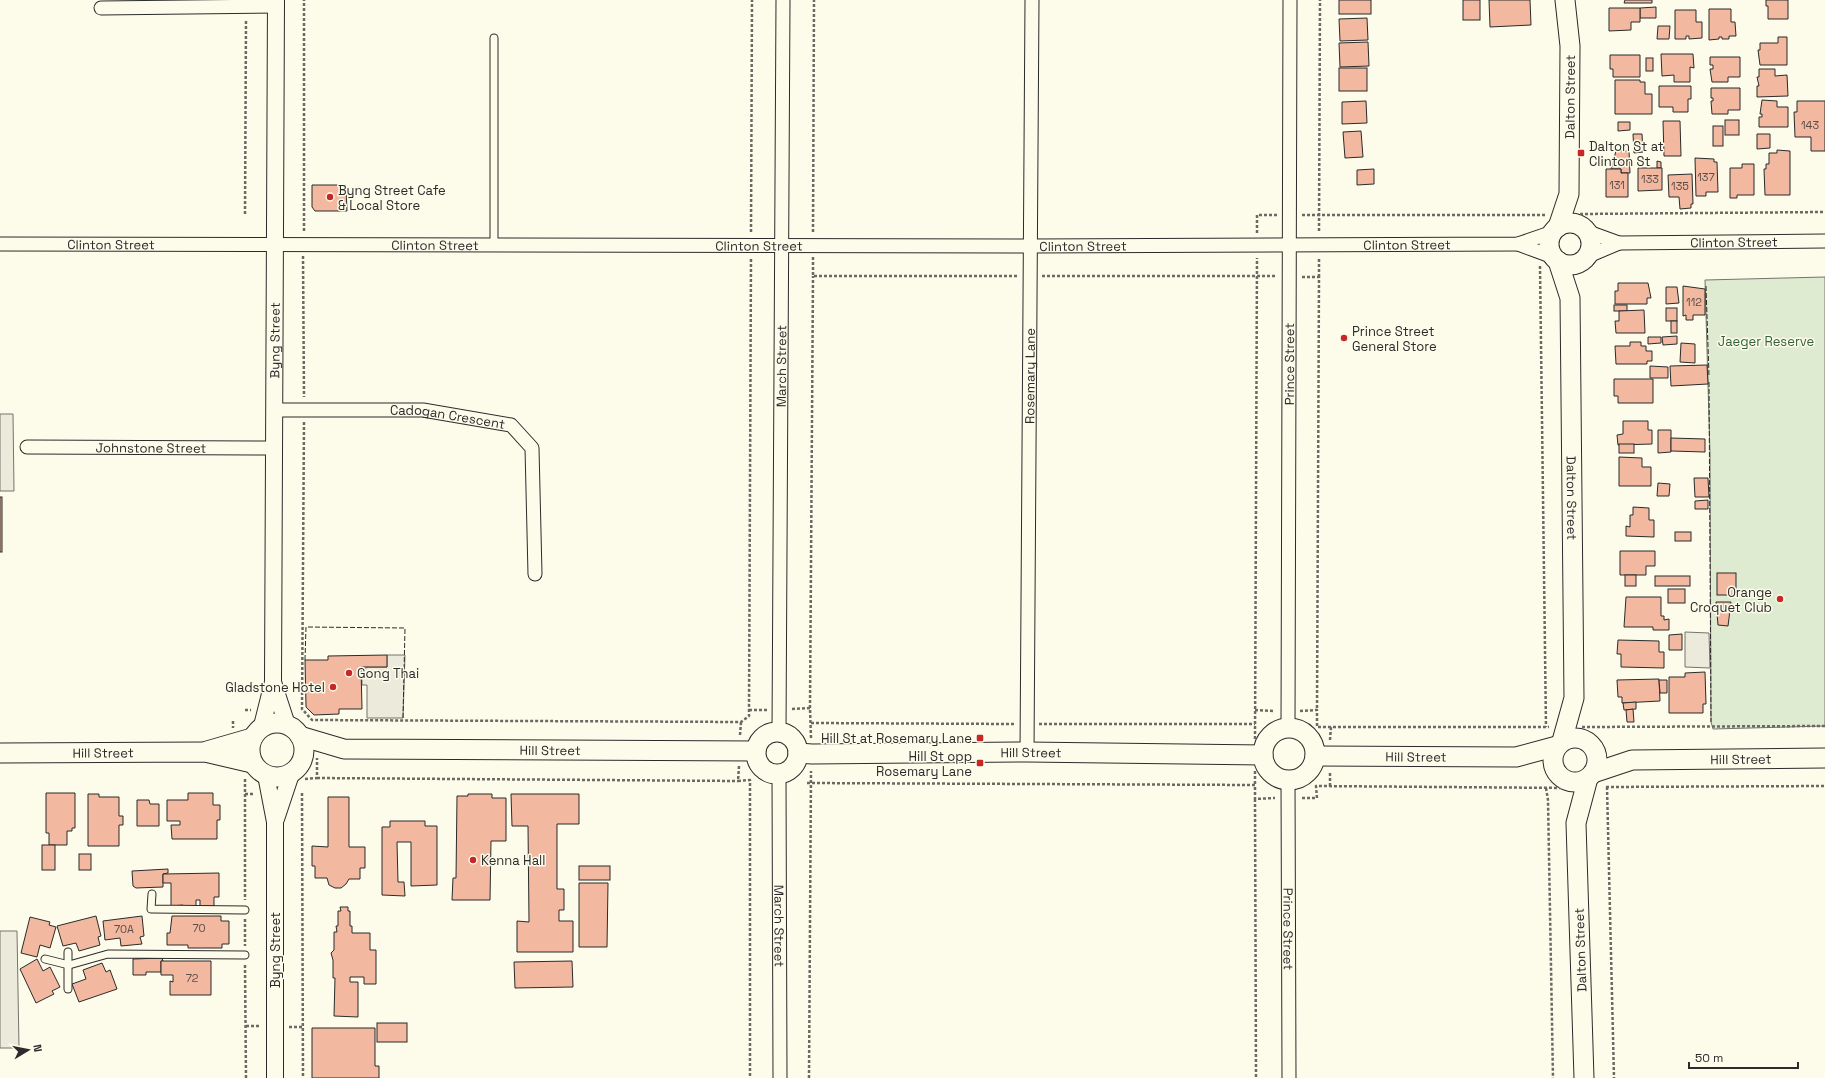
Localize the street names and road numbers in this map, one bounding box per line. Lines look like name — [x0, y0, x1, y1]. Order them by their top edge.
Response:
street label: Dalton Street — [1561, 55, 1579, 139]
street label: Clinton Street — [1690, 233, 1778, 251]
street label: Clinton Street — [67, 236, 155, 253]
street label: Clinton Street — [1363, 236, 1451, 254]
street label: Clinton Street — [391, 237, 479, 254]
street label: Clinton Street — [715, 237, 803, 255]
street label: Clinton Street — [1039, 238, 1127, 255]
street label: Byng Street — [266, 302, 284, 378]
street label: Prince Street — [1281, 323, 1298, 405]
street label: March Street — [773, 325, 790, 407]
street label: Rosemary Lane — [1021, 328, 1039, 424]
street label: Cadogan Crescent — [390, 402, 506, 433]
street label: Johnstone Street — [96, 439, 206, 457]
street label: Dalton Street — [1563, 456, 1580, 540]
street label: Hill Street — [519, 742, 581, 759]
street label: Hill Street — [72, 744, 134, 762]
street label: Hill Street — [1000, 744, 1062, 761]
street label: Hill Street — [1385, 748, 1447, 766]
street label: Hill Street — [1710, 751, 1772, 768]
street label: March Street — [770, 885, 788, 967]
street label: Prince Street — [1279, 888, 1297, 970]
street label: Dalton Street — [1571, 908, 1590, 992]
street label: Byng Street — [267, 912, 284, 988]

